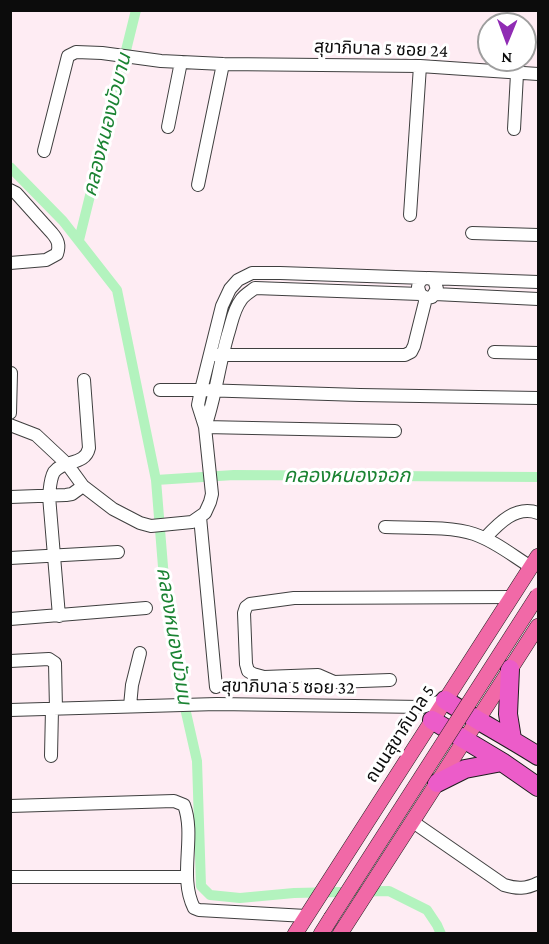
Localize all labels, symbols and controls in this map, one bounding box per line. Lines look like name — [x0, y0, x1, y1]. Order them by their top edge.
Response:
north arrow — [477, 12, 537, 72]
street label: สุขาภิบาล 5 ซอย 24 — [314, 36, 448, 62]
text: N — [501, 50, 512, 67]
water label: คลองหนองบัวบาน — [78, 51, 136, 199]
water label: คลองหนองจอก — [284, 464, 410, 488]
water label: คลองหนองบัวมน — [151, 566, 197, 706]
street label: สุขาภิบาล 5 ซอย 32 — [221, 675, 355, 699]
street label: ถนนสุขาภิบาล 5 — [361, 681, 439, 787]

